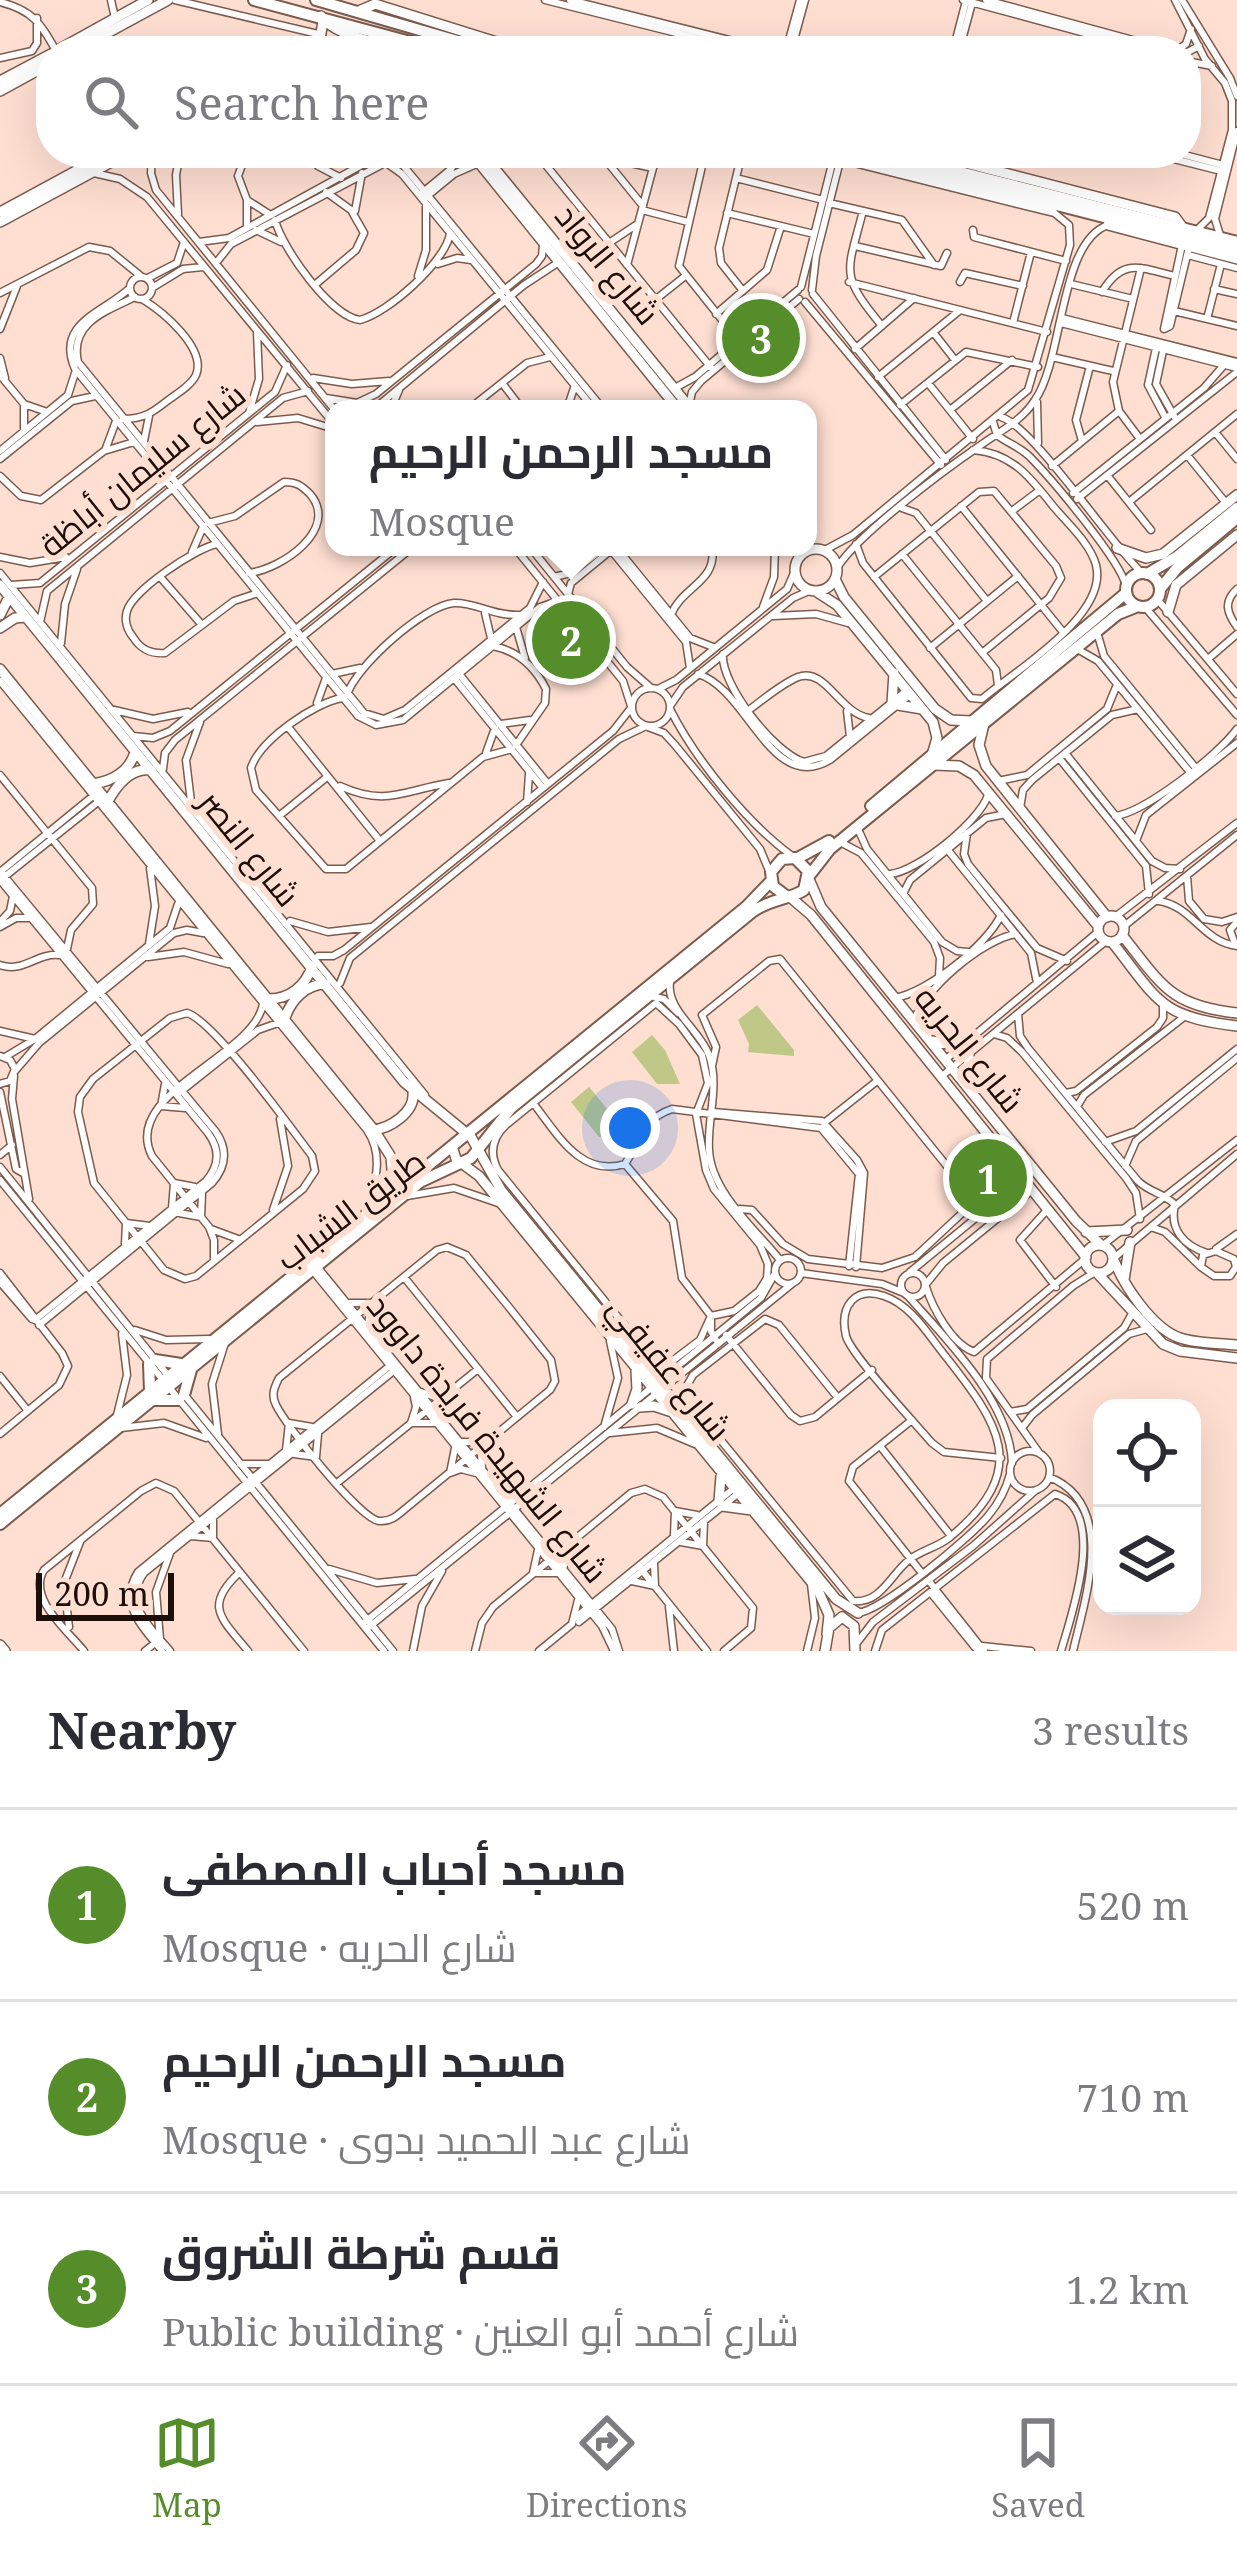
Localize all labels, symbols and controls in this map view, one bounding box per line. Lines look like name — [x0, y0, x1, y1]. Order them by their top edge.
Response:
search box — [36, 36, 1201, 168]
icon: search — [78, 69, 144, 135]
text: Search here — [174, 72, 429, 133]
street label: شارع الرواد — [545, 194, 671, 334]
pin: 3 — [722, 293, 800, 383]
street label: شارع سليمان أباظة — [29, 372, 255, 567]
popup — [325, 400, 817, 556]
text: مسجد الرحمن الرحيم — [369, 420, 773, 481]
text: Mosque — [369, 494, 515, 547]
pin: 2 — [532, 595, 610, 685]
street label: شارع النصر — [187, 779, 311, 916]
street label: شارع الحريه — [904, 976, 1035, 1122]
your location — [600, 1098, 660, 1158]
pin: 1 — [949, 1133, 1027, 1223]
street label: طريق الشباب — [266, 1138, 434, 1280]
street label: شارع الشهيدة فريدة داوود — [357, 1284, 619, 1592]
street label: شارع عفيفي — [595, 1287, 742, 1452]
map controls — [1093, 1399, 1201, 1615]
button: locate — [1093, 1399, 1201, 1507]
button: layers — [1093, 1507, 1201, 1615]
scale bar — [36, 1567, 174, 1620]
text: 200 m — [54, 1571, 149, 1616]
text: Nearby — [48, 1694, 236, 1764]
text: 3 results — [1032, 1703, 1189, 1756]
text: مسجد أحباب المصطفى — [162, 1837, 626, 1898]
text: 1 — [76, 1878, 98, 1931]
text: 520 m — [1077, 1878, 1189, 1931]
text: Mosque · شارع الحريه — [162, 1920, 516, 1973]
text: مسجد الرحمن الرحيم — [162, 2029, 567, 2090]
text: 2 — [76, 2070, 98, 2123]
text: 710 m — [1077, 2070, 1189, 2123]
text: Mosque · شارع عبد الحميد بدوى — [162, 2112, 691, 2165]
text: قسم شرطة الشروق — [162, 2221, 561, 2282]
text: 3 — [76, 2262, 98, 2315]
text: 1.2 km — [1066, 2262, 1189, 2315]
text: Public building · شارع أحمد أبو العنين — [162, 2304, 799, 2357]
tab: Map — [152, 2410, 222, 2527]
tab: Directions — [526, 2410, 687, 2527]
tab: Saved — [991, 2410, 1085, 2527]

